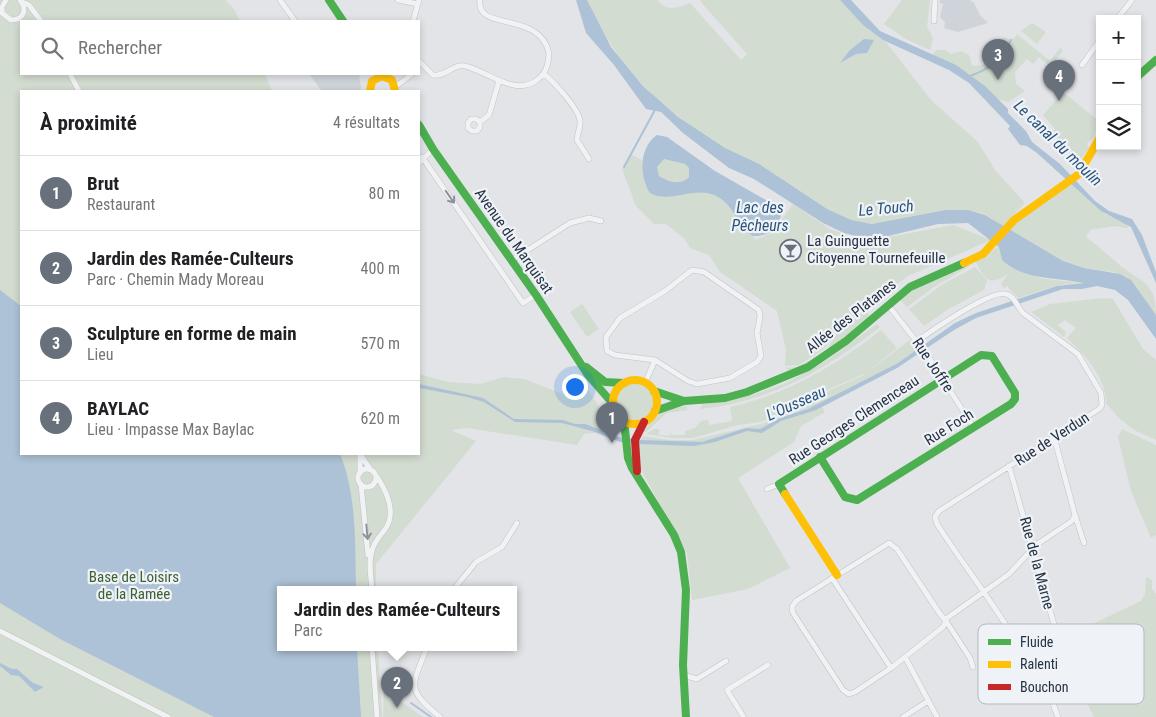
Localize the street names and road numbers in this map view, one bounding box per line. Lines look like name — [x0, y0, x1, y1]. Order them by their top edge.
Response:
street label: Avenue du Marquisat — [471, 185, 557, 297]
street label: Allée des Platanes — [802, 275, 900, 357]
street label: Rue Joffre — [908, 335, 958, 395]
street label: Rue Georges Clemenceau — [786, 371, 922, 469]
street label: Rue Foch — [921, 405, 977, 449]
street label: Rue de Verdun — [1011, 408, 1093, 470]
street label: Rue de la Marne — [1016, 515, 1058, 611]

